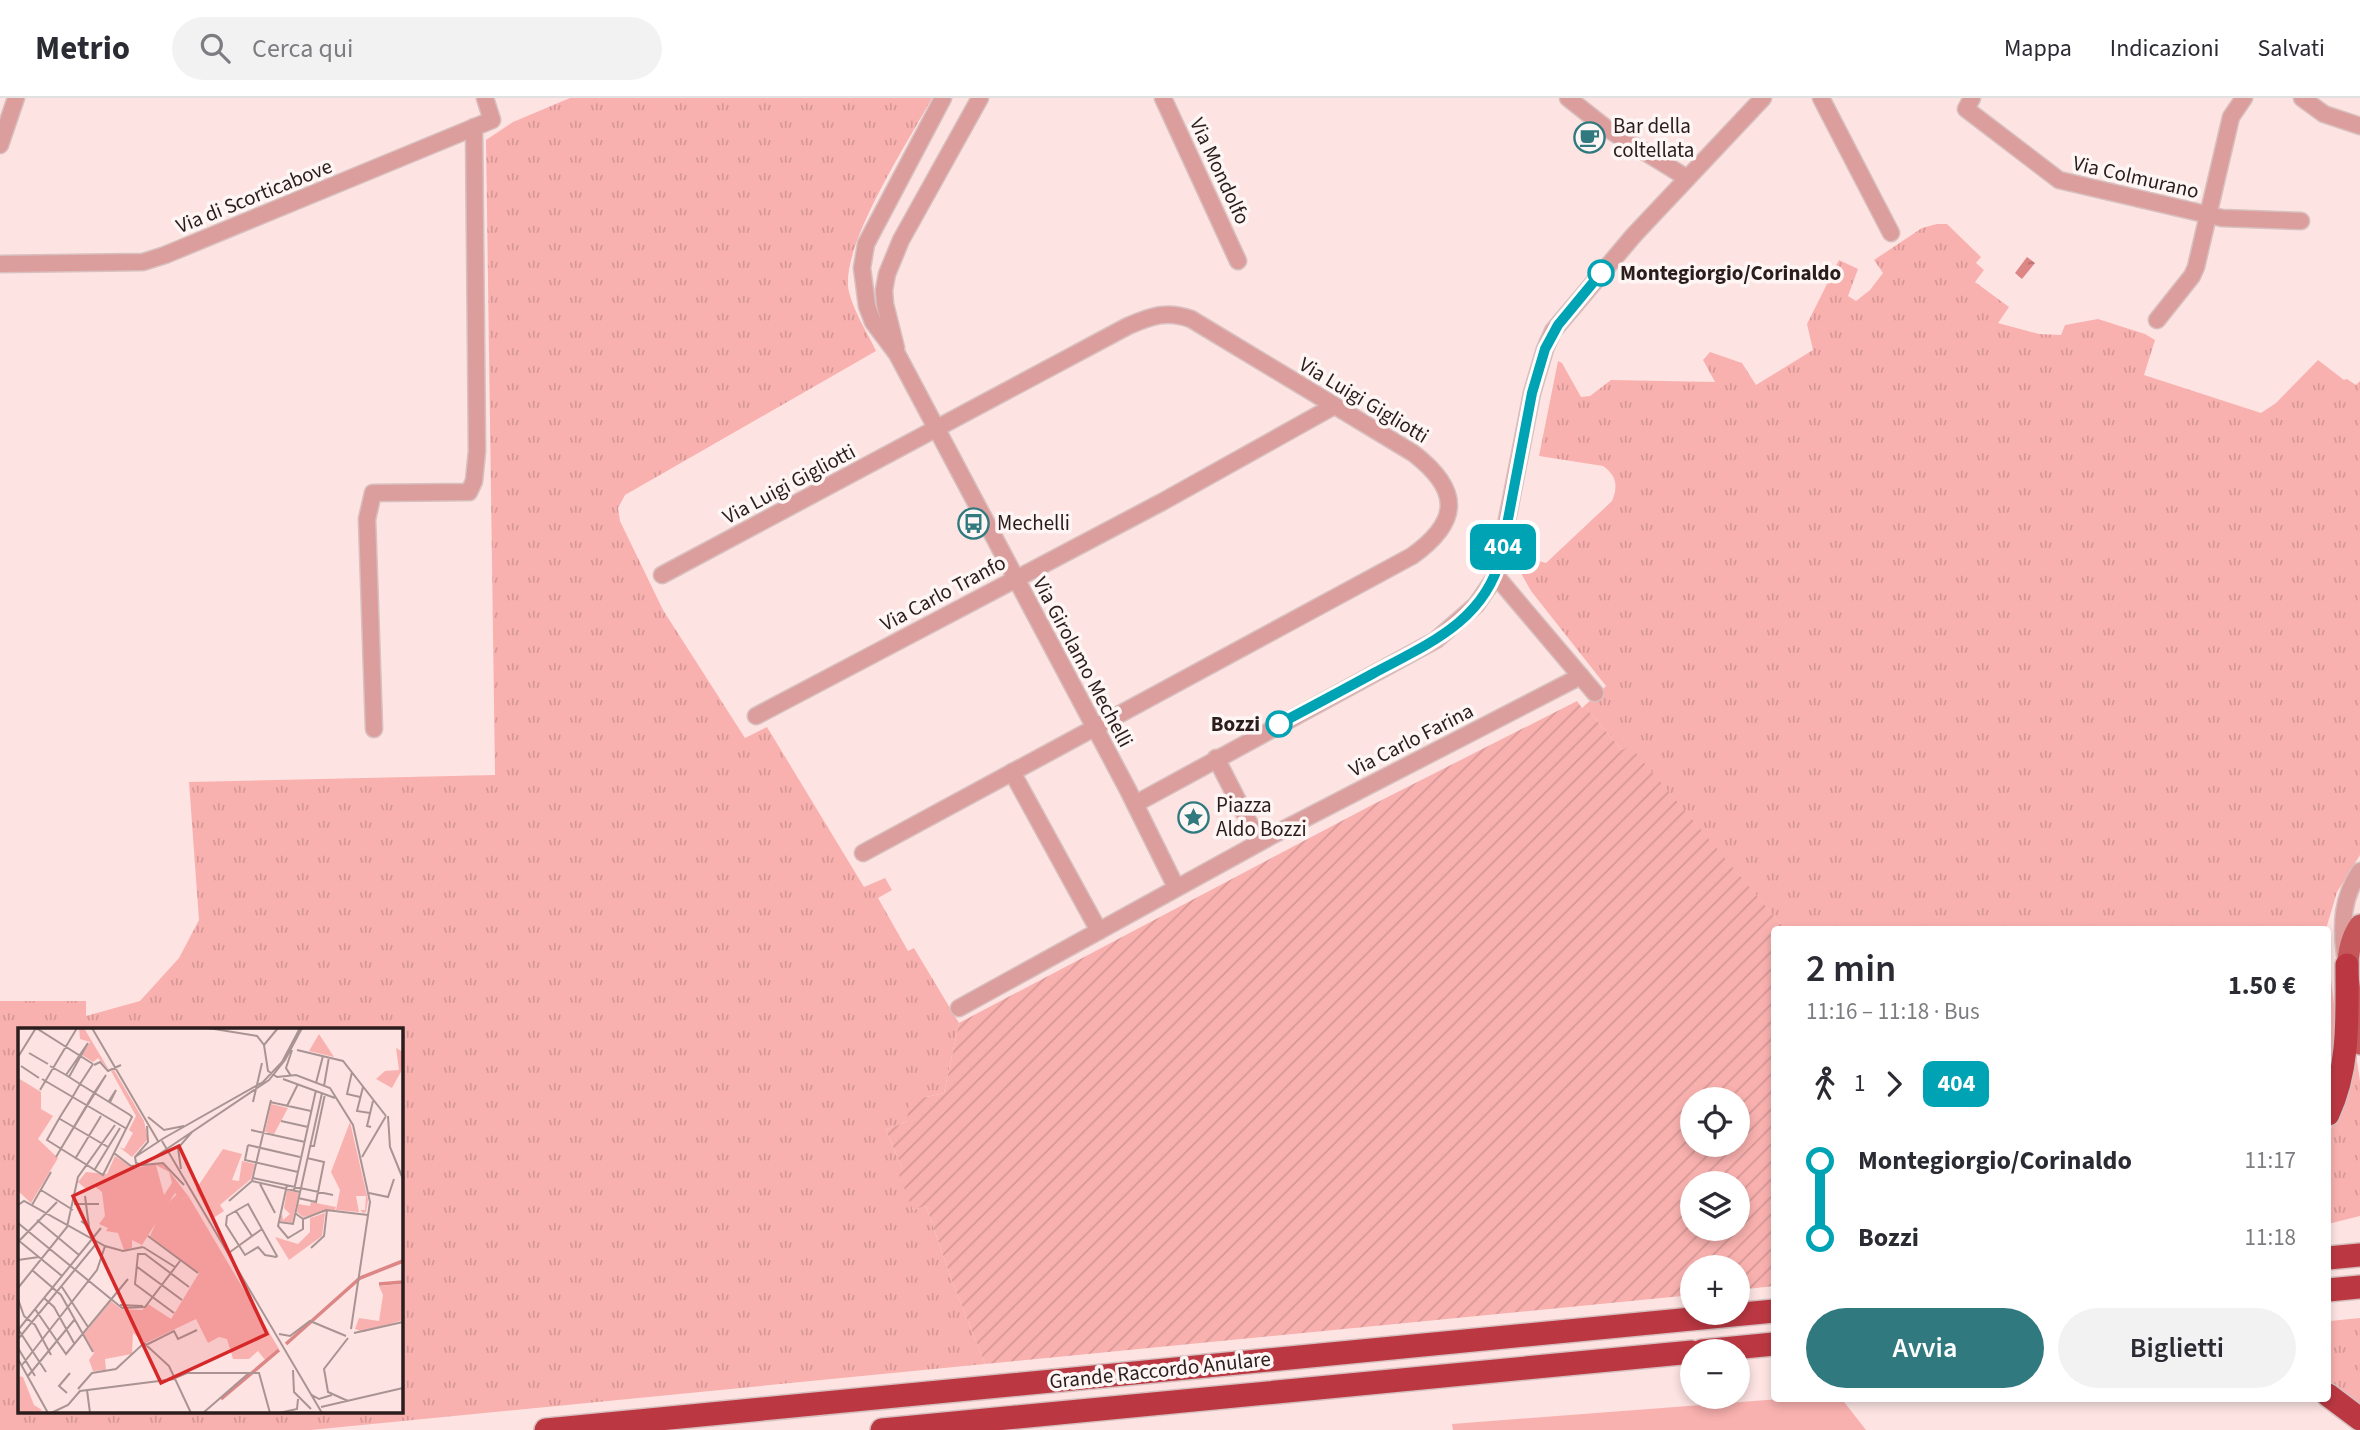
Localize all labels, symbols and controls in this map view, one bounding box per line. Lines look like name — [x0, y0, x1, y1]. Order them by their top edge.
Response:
search box — [172, 17, 662, 80]
text: Metrio — [35, 25, 130, 72]
icon: search — [196, 29, 234, 67]
text: Cerca qui — [252, 30, 353, 67]
text: Mappa — [2004, 31, 2072, 66]
text: Indicazioni — [2110, 31, 2219, 66]
text: Salvati — [2257, 31, 2325, 66]
place label: Bar della coltellata — [1613, 111, 1694, 165]
street label: Via Mondolfo — [1182, 113, 1258, 229]
cafe icon: Bar della coltellata — [1573, 121, 1607, 155]
street label: Via Colmurano — [2070, 148, 2202, 206]
street label: Via di Scorticabove — [171, 151, 337, 241]
place label: Montegiorgio/Corinaldo — [1620, 258, 1841, 288]
marker: Montegiorgio/Corinaldo — [1588, 260, 1614, 286]
street label: Via Luigi Gigliotti — [1293, 349, 1435, 451]
street label: Via Luigi Gigliotti — [717, 436, 861, 532]
bus stop icon: Mechelli — [957, 506, 991, 540]
place label: Mechelli — [997, 508, 1070, 538]
line badge: 404 — [1463, 524, 1543, 570]
text: 404 — [1484, 529, 1522, 564]
street label: Via Carlo Tranfo — [875, 547, 1011, 639]
street label: Via Girolamo Mechelli — [1025, 571, 1141, 753]
street label: Via Carlo Farina — [1343, 696, 1479, 784]
place label: Bozzi — [1211, 709, 1260, 739]
marker: Bozzi — [1266, 711, 1292, 737]
place label: Piazza Aldo Bozzi — [1216, 790, 1307, 844]
place icon: Piazza Aldo Bozzi — [1176, 800, 1210, 834]
text: 2 min — [1806, 942, 1896, 996]
text: 1.50 € — [2228, 967, 2296, 1004]
text: 11:16 – 11:18 · Bus — [1806, 995, 1980, 1028]
inset map — [18, 1028, 402, 1412]
icon: walk — [1806, 1065, 1844, 1103]
icon: forward — [1875, 1065, 1913, 1103]
text: 404 — [1937, 1066, 1975, 1101]
text: 1 — [1854, 1067, 1865, 1100]
map controls — [1680, 1087, 1750, 1409]
button: locate — [1680, 1087, 1750, 1157]
text: Montegiorgio/Corinaldo — [1858, 1142, 2132, 1179]
text: 11:17 — [2245, 1144, 2296, 1177]
button: layers — [1680, 1171, 1750, 1241]
text: Bozzi — [1858, 1219, 1919, 1256]
text: 11:18 — [2245, 1221, 2296, 1254]
button: + — [1680, 1255, 1750, 1325]
button: Avvia — [1806, 1308, 2044, 1388]
button: Biglietti — [2058, 1308, 2296, 1388]
button: − — [1680, 1339, 1750, 1409]
street label: Grande Raccordo Anulare — [1048, 1343, 1272, 1397]

